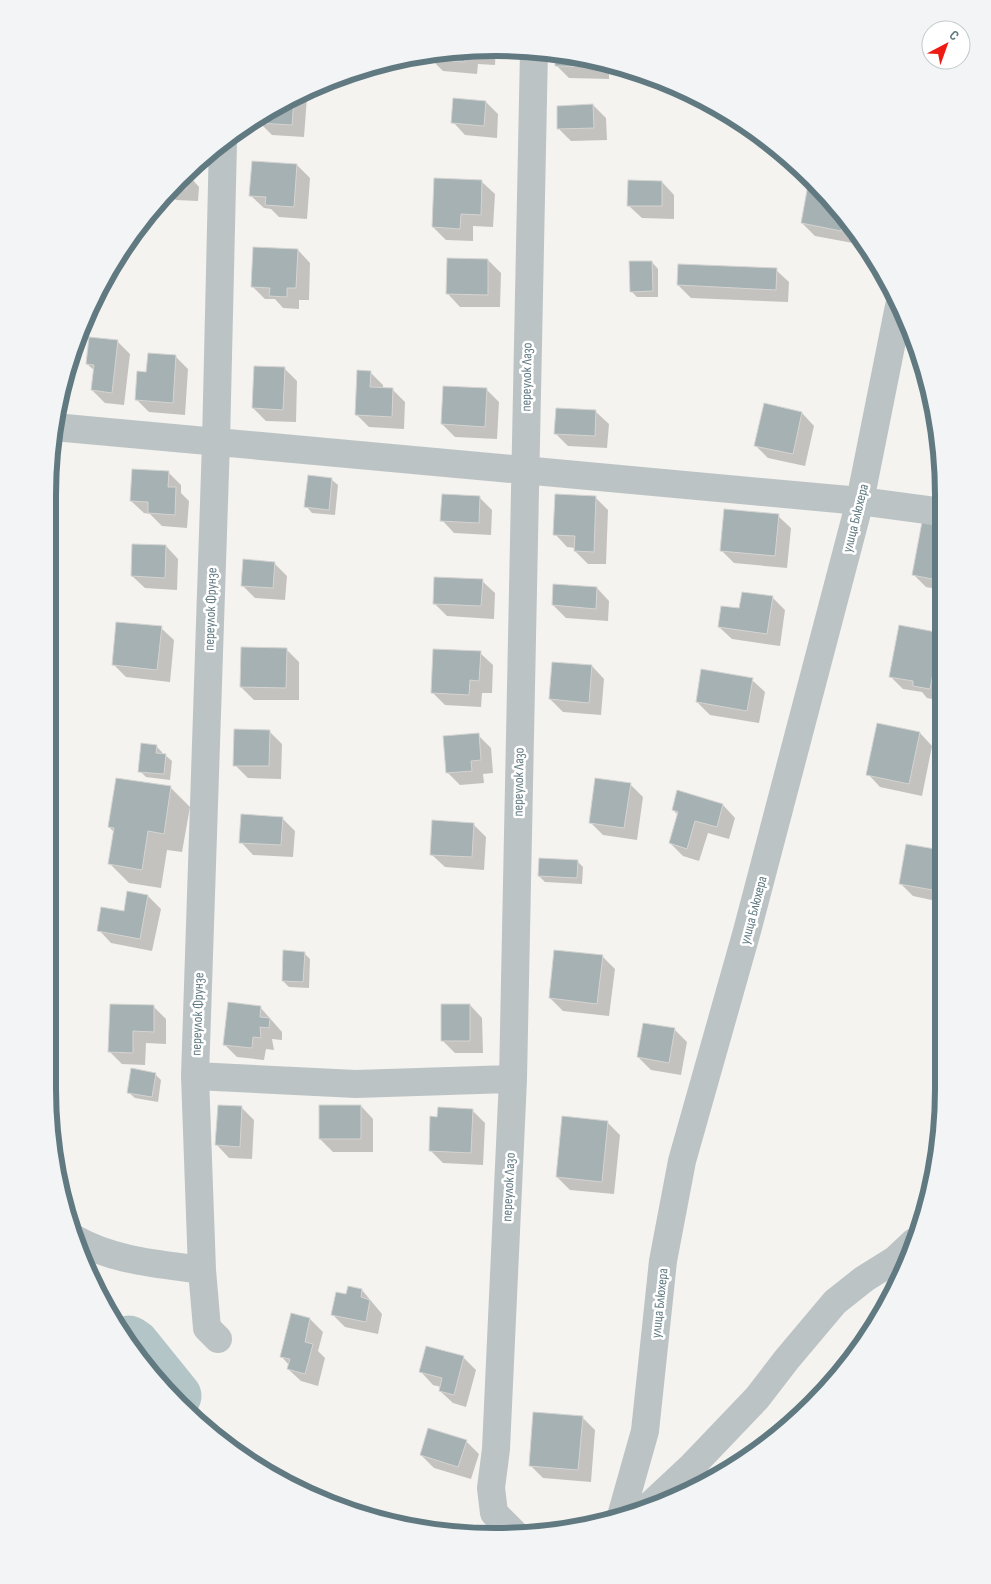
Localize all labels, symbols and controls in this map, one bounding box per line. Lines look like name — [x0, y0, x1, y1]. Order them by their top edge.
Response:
north arrow — [921, 20, 971, 70]
text: С — [946, 27, 962, 44]
street label: переулок Лазо — [517, 342, 536, 412]
street label: улица Блюхера — [839, 482, 872, 554]
street label: переулок Фрунзе — [201, 567, 220, 651]
street label: переулок Лазо — [509, 747, 528, 817]
street label: улица Блюхера — [736, 874, 771, 946]
street label: переулок Фрунзе — [188, 972, 207, 1056]
street label: переулок Лазо — [498, 1152, 519, 1222]
street label: улица Блюхера — [647, 1267, 672, 1339]

